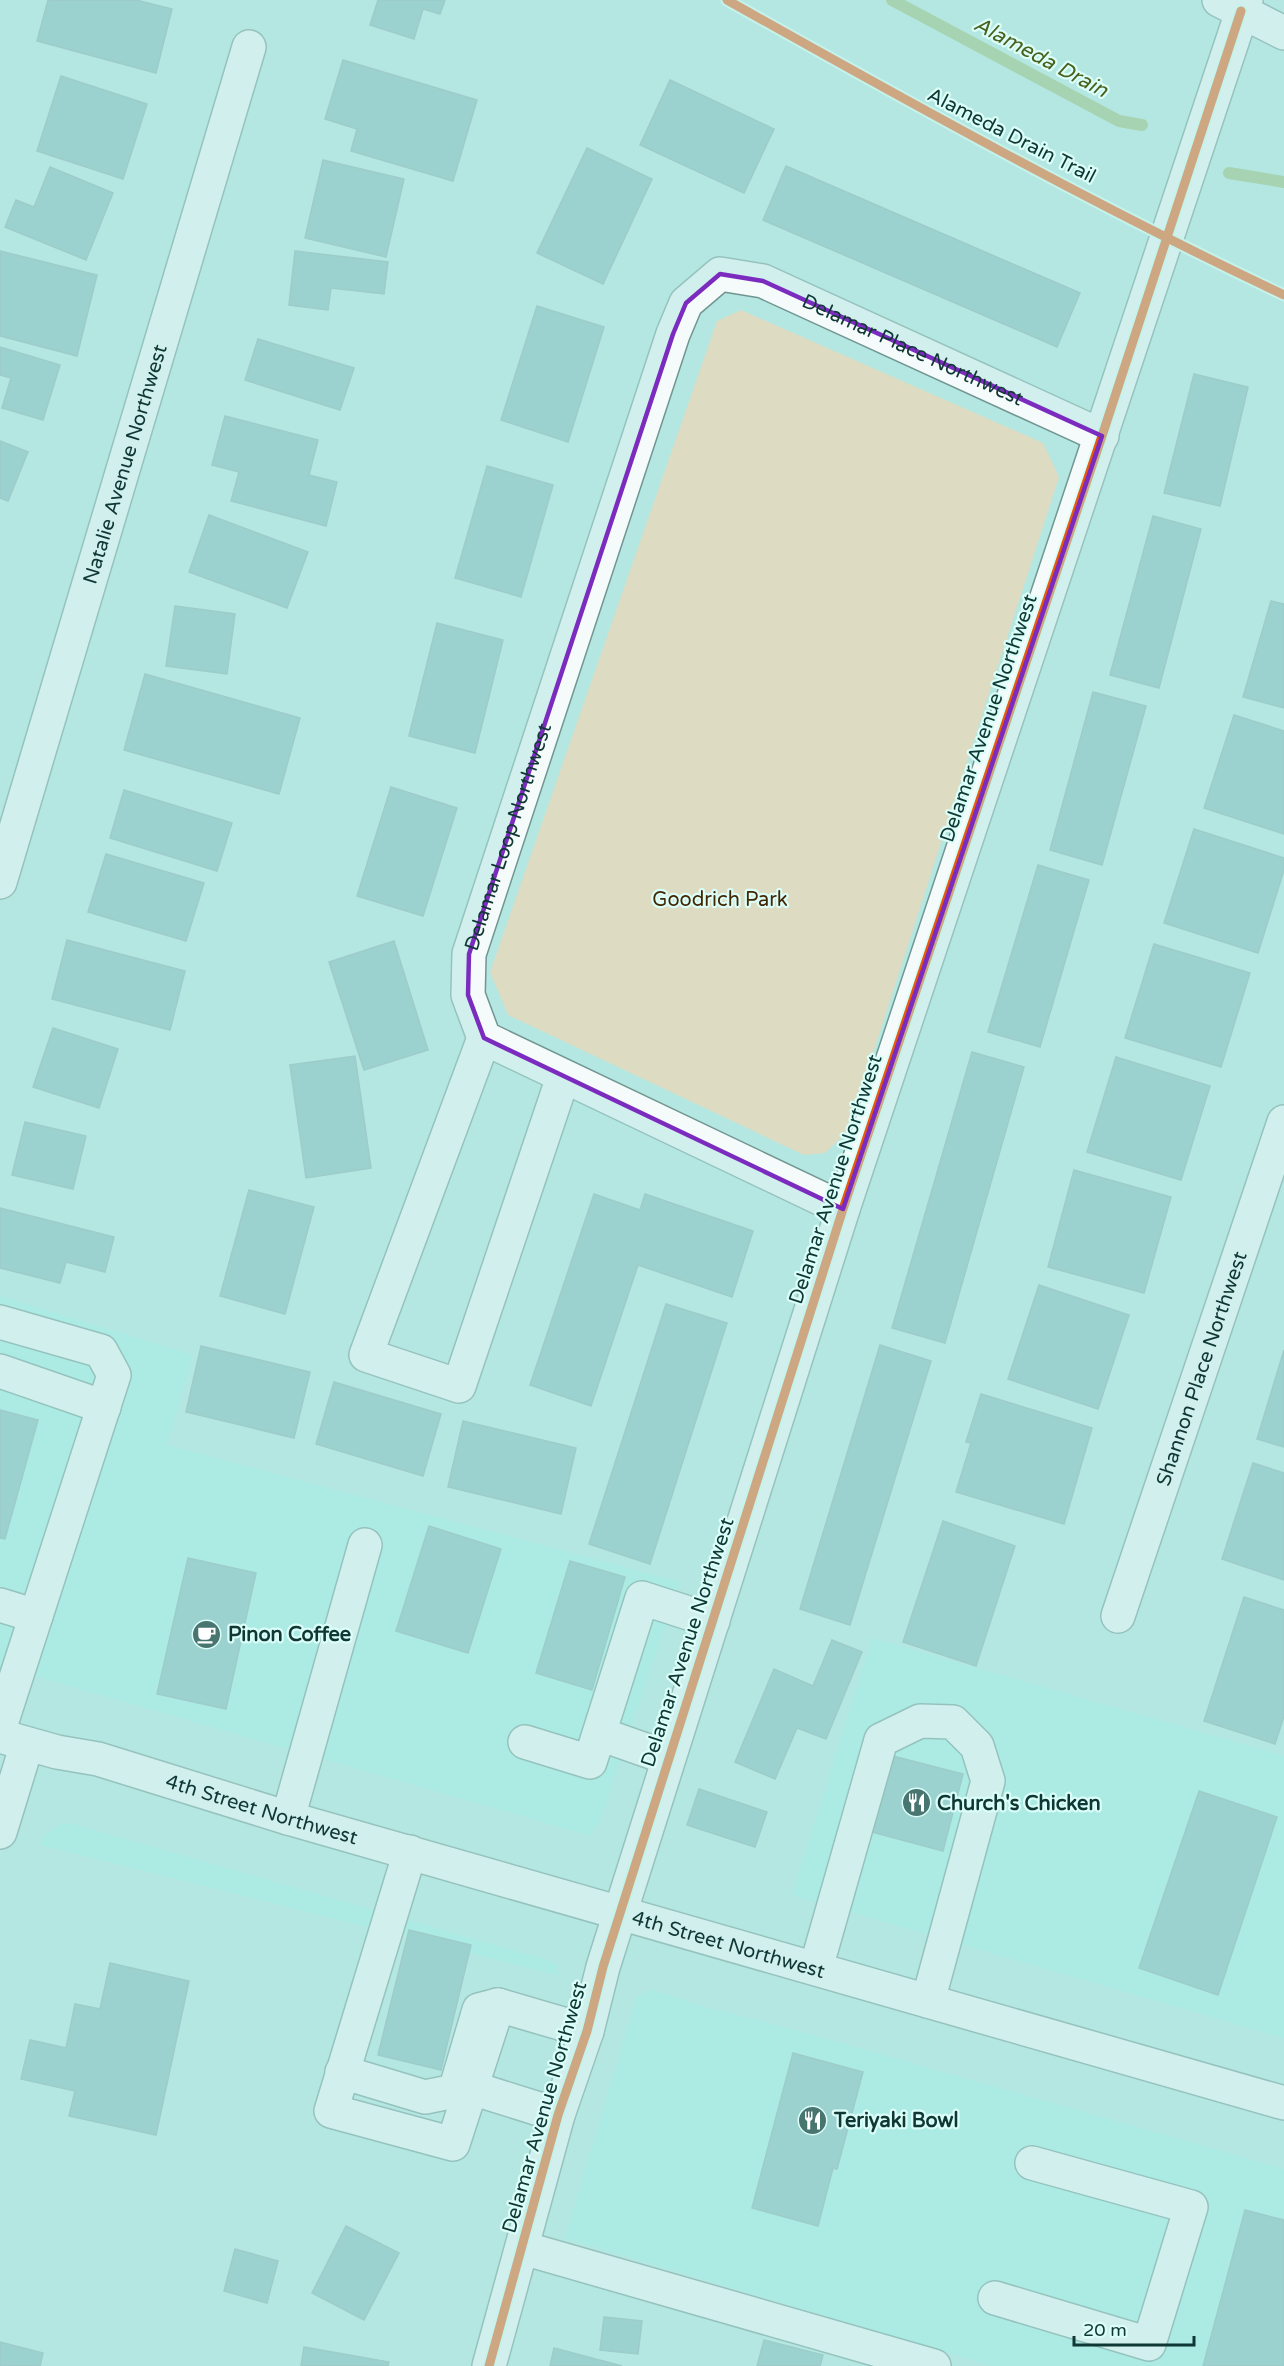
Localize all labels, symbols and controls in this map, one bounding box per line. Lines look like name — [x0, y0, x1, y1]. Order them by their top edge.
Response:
water label: Alameda Drain — [970, 12, 1113, 104]
street label: Alameda Drain Trail — [923, 83, 1100, 189]
street label: Delamar Place Northwest — [798, 289, 1027, 412]
street label: Natalie Avenue Northwest — [79, 342, 173, 587]
street label: Delamar Avenue Northwest — [935, 591, 1043, 846]
street label: Delamar Loop Northwest — [460, 720, 557, 954]
park label: Goodrich Park — [652, 888, 788, 912]
street label: Delamar Avenue Northwest — [784, 1051, 888, 1307]
street label: Shannon Place Northwest — [1152, 1248, 1253, 1489]
street label: Delamar Avenue Northwest — [636, 1514, 740, 1770]
cafe icon: Pinon Coffee — [191, 1618, 223, 1650]
place label: Pinon Coffee — [228, 1623, 351, 1647]
street label: 4th Street Northwest — [162, 1770, 361, 1850]
restaurant icon: Church's Chicken — [900, 1787, 932, 1819]
place label: Church's Chicken — [937, 1792, 1101, 1816]
street label: 4th Street Northwest — [629, 1906, 828, 1984]
street label: Delamar Avenue Northwest — [497, 1978, 593, 2236]
restaurant icon: Teriyaki Bowl — [797, 2104, 829, 2136]
place label: Teriyaki Bowl — [833, 2109, 958, 2133]
scale bar — [1074, 2309, 1194, 2347]
text: 20 m — [1083, 2319, 1127, 2341]

